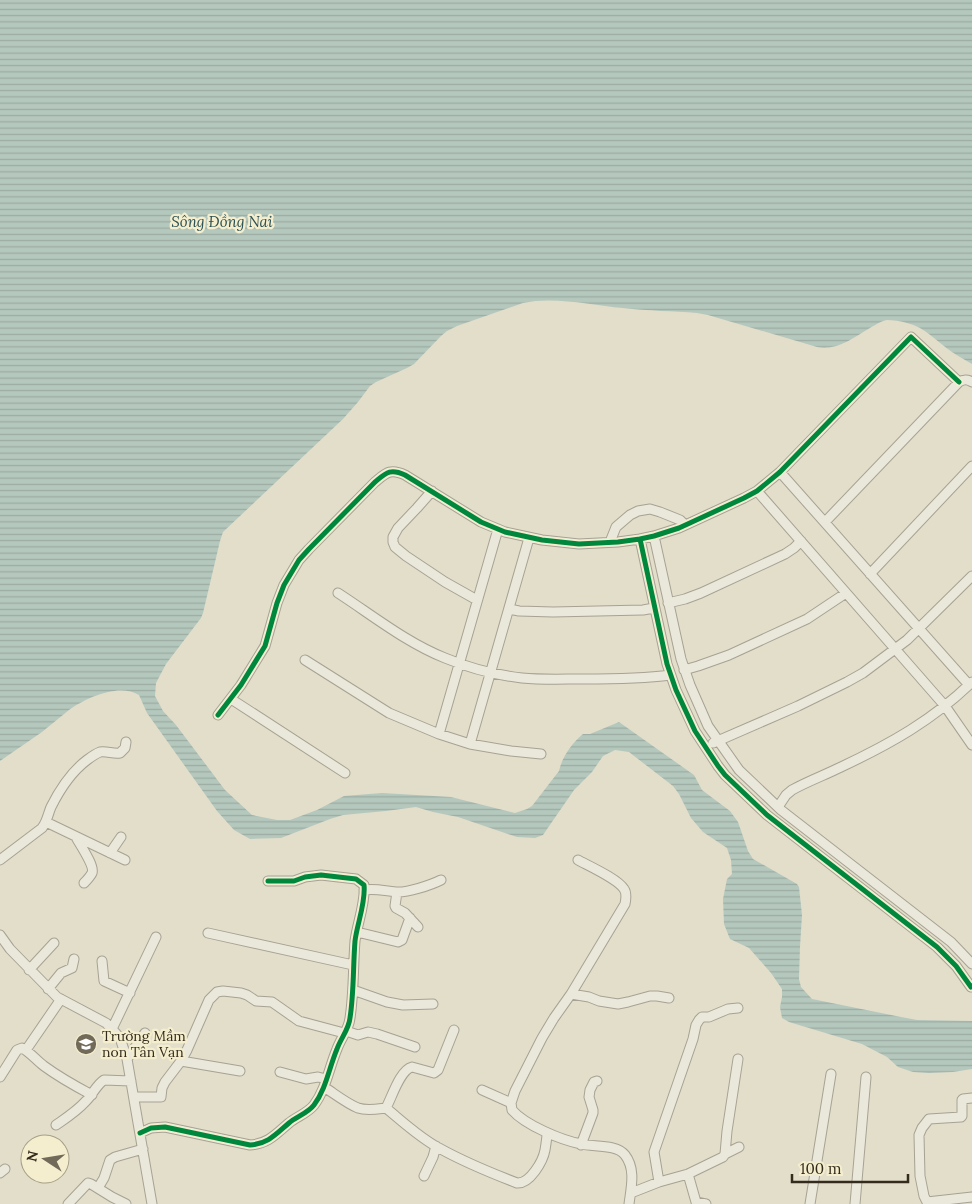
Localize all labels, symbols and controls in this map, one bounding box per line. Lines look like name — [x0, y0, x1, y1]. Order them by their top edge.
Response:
water label: Sông Đồng Nai — [171, 212, 273, 231]
place label: Trường Mầm non Tân Vạn — [102, 1027, 186, 1061]
school or university icon: Trường Mầm non Tân Vạn — [74, 1032, 98, 1056]
north arrow — [20, 1134, 70, 1184]
text: N — [22, 1149, 42, 1163]
scale bar — [792, 1152, 908, 1184]
text: 100 m — [800, 1159, 841, 1178]

